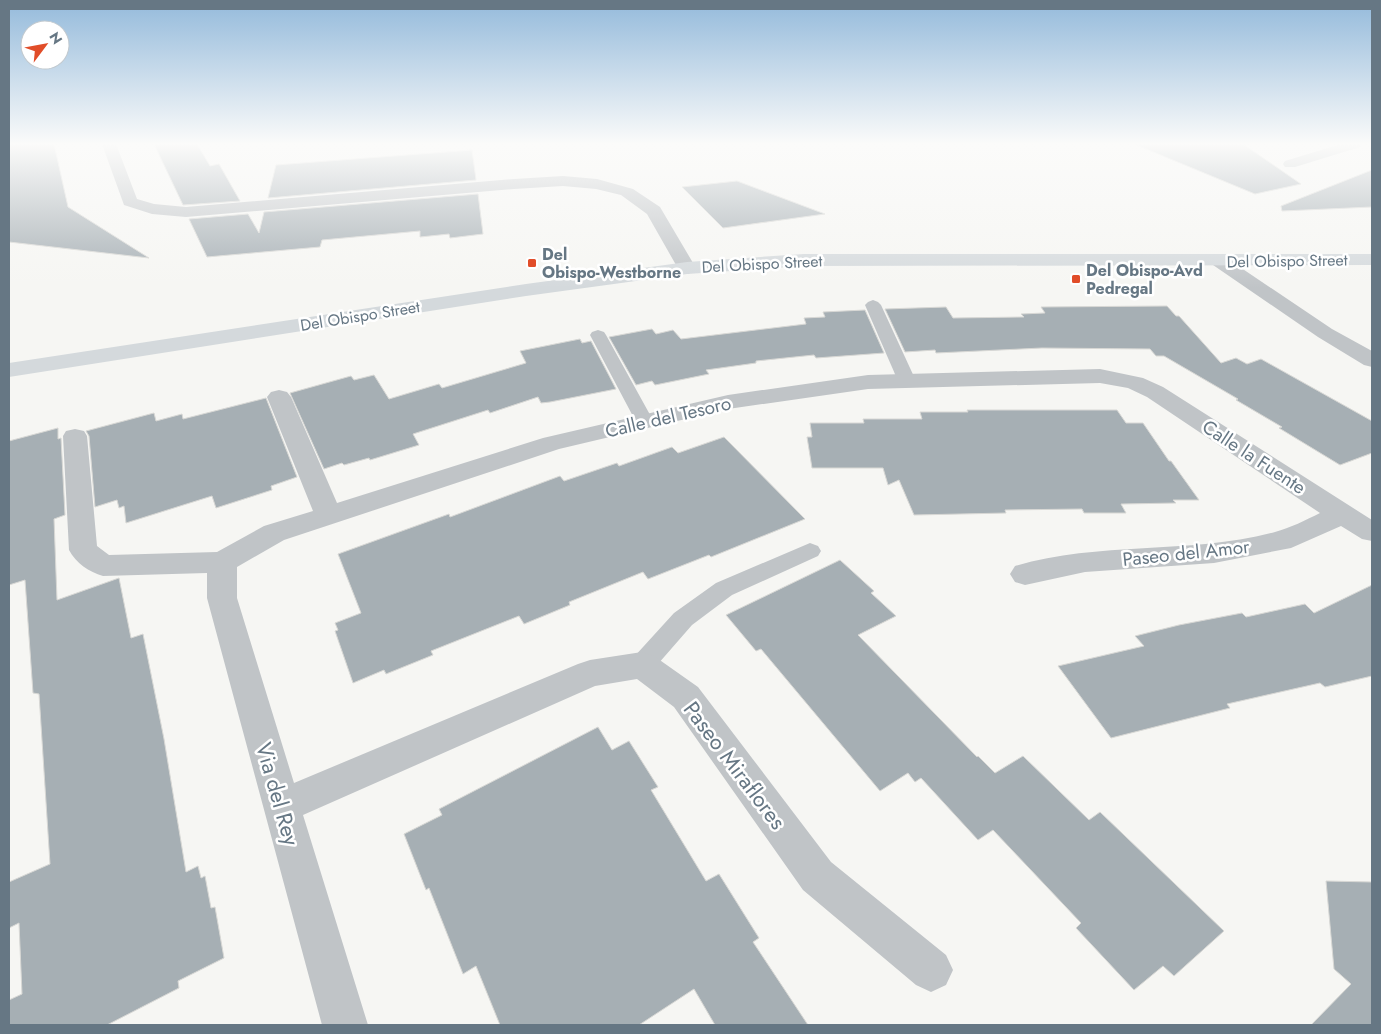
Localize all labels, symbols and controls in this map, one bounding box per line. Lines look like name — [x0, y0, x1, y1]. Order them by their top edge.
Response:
north arrow — [20, 20, 70, 70]
text: N — [45, 28, 67, 48]
place label: Del Obispo-Westborne — [542, 243, 681, 284]
street label: Del Obispo Street — [1226, 248, 1348, 274]
street label: Del Obispo Street — [701, 249, 823, 279]
marker: Del Obispo-Westborne — [526, 257, 538, 269]
place label: Del Obispo-Avd Pedregal — [1086, 259, 1203, 300]
marker: Del Obispo-Avd Pedregal — [1070, 273, 1082, 285]
street label: Del Obispo Street — [299, 295, 422, 337]
street label: Calle del Tesoro — [602, 389, 734, 445]
street label: Calle la Fuente — [1197, 413, 1311, 501]
street label: Paseo del Amor — [1121, 533, 1251, 573]
street label: Paseo Miraflores — [676, 694, 794, 836]
street label: Via del Rey — [248, 739, 308, 850]

